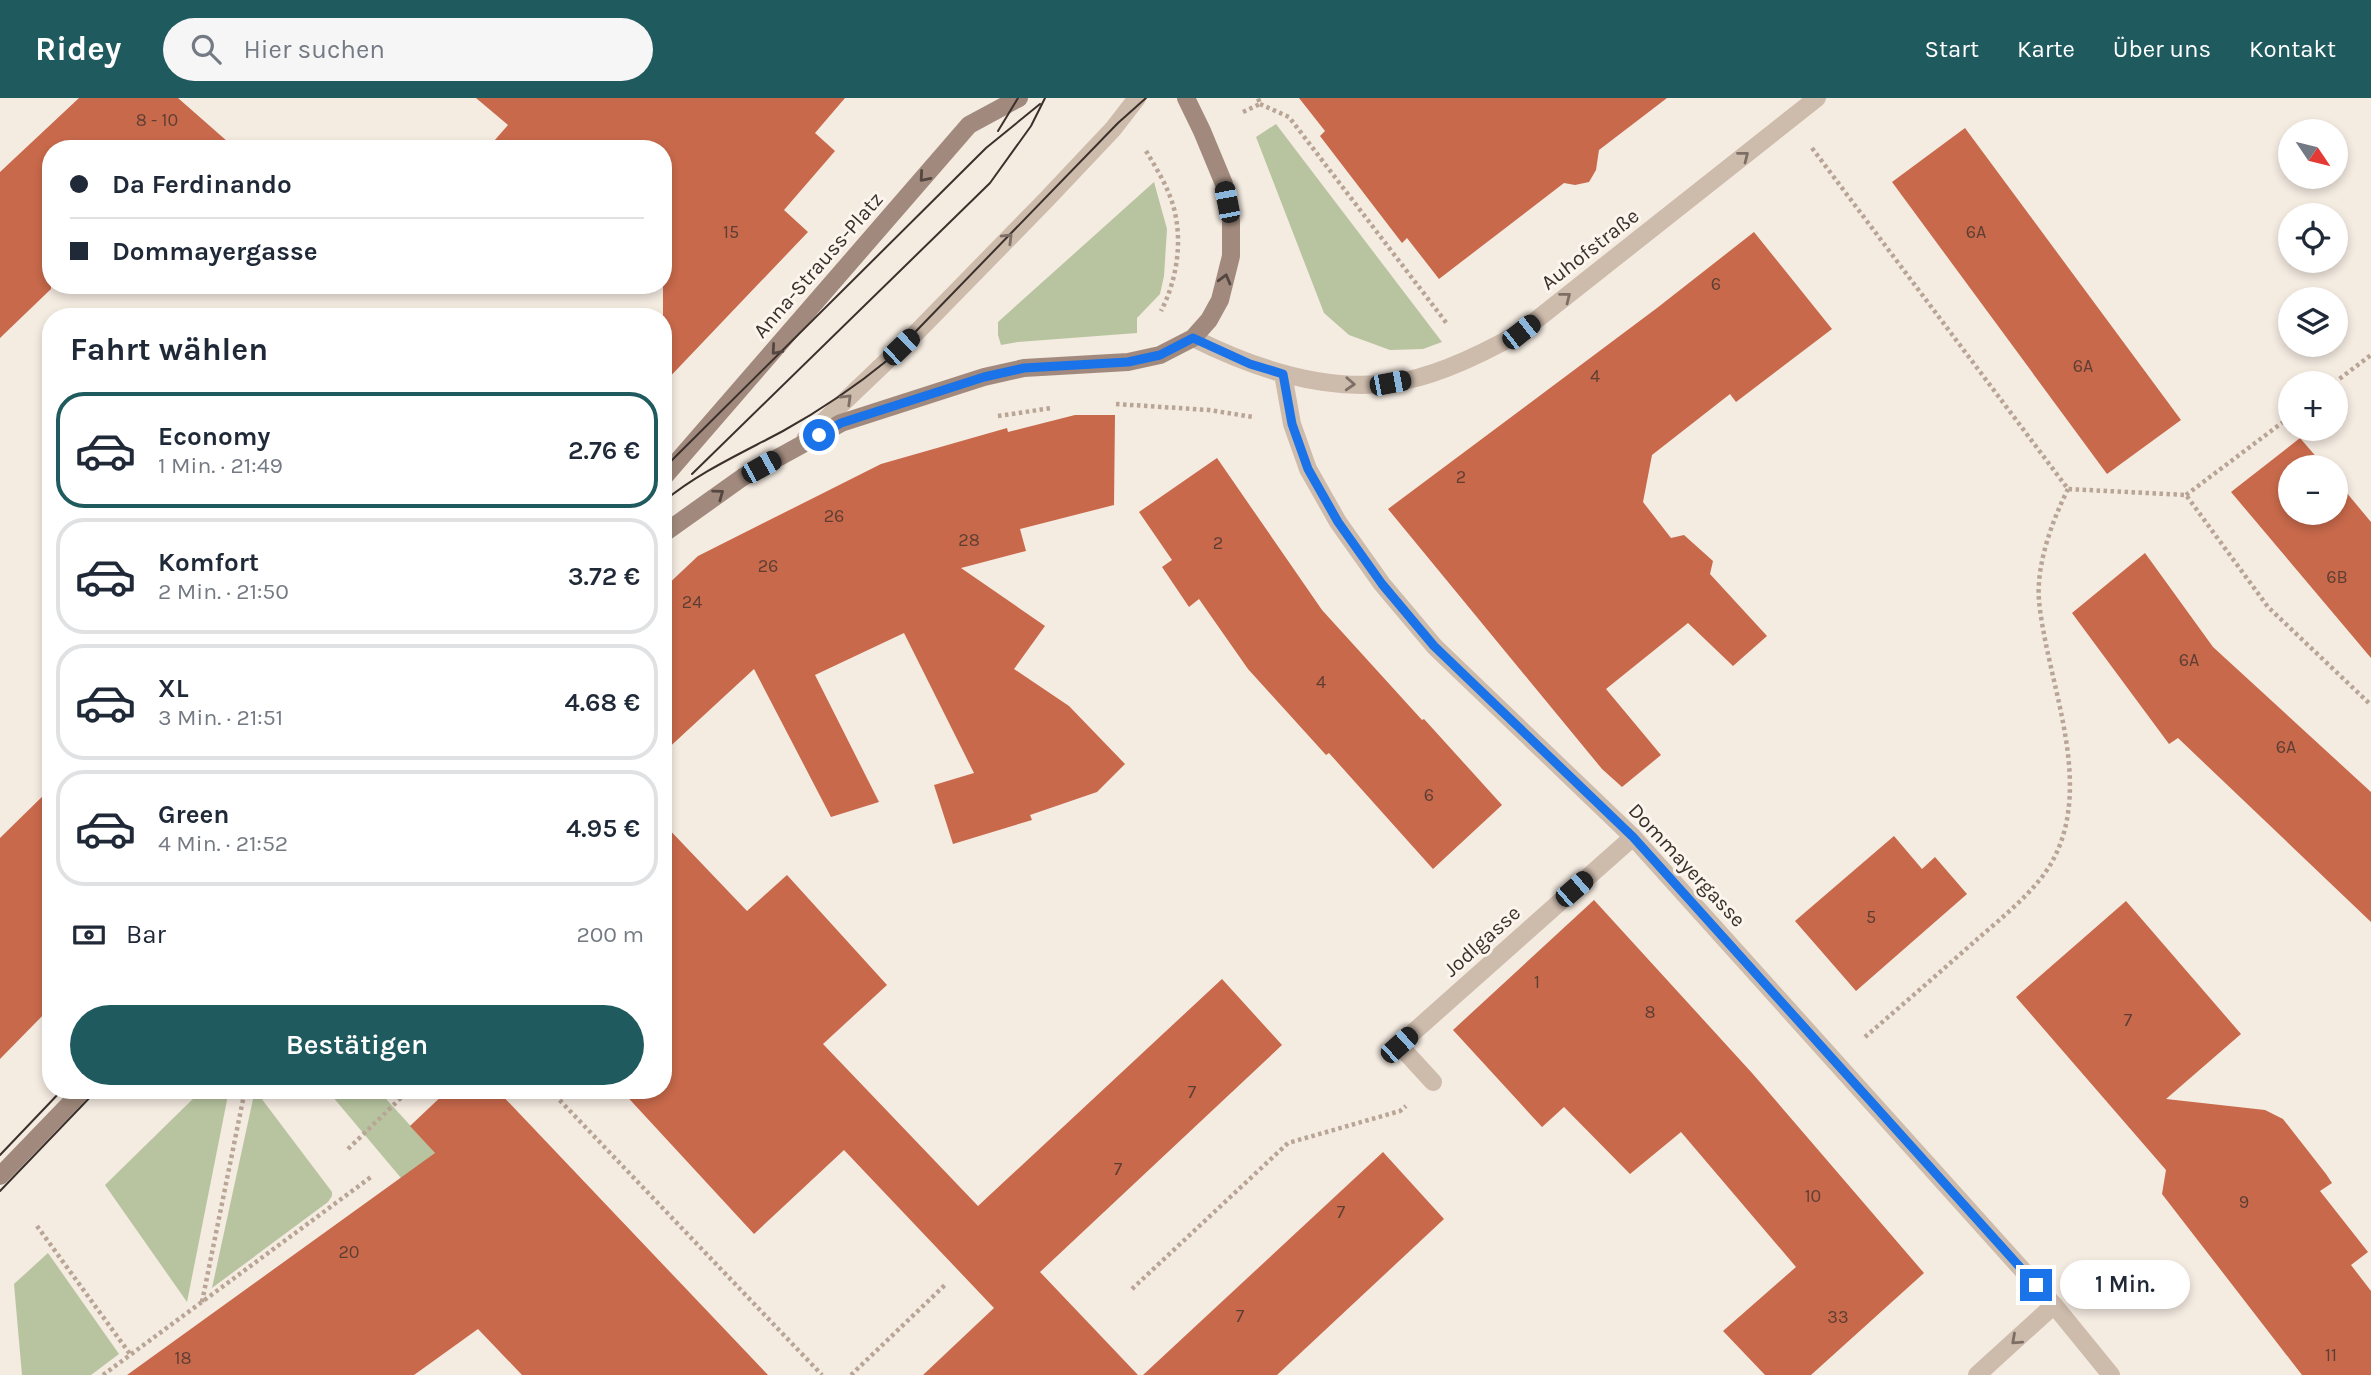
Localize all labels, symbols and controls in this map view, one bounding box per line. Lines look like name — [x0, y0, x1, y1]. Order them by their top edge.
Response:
search box — [163, 18, 653, 81]
text: Ridey — [35, 30, 121, 68]
icon: search — [187, 30, 225, 68]
text: Hier suchen — [243, 34, 385, 65]
text: Start — [1925, 35, 1979, 63]
text: Karte — [2017, 35, 2075, 63]
text: Über uns — [2113, 35, 2211, 63]
text: Kontakt — [2249, 35, 2336, 63]
house number: 8 - 10 — [136, 109, 178, 131]
north arrow — [2278, 119, 2348, 189]
map controls — [2278, 119, 2348, 525]
one-way arrow — [1737, 152, 1749, 165]
text: Da Ferdinando — [112, 169, 292, 200]
one-way arrow — [920, 169, 932, 182]
car — [1213, 179, 1242, 225]
street label: Anna-Strauss-Platz — [748, 187, 888, 343]
street label: Auhofstraße — [1536, 203, 1644, 295]
button: locate — [2278, 203, 2348, 273]
house number: 15 — [723, 221, 739, 243]
house number: 6A — [1966, 221, 1986, 243]
one-way arrow — [999, 234, 1012, 247]
text: Dommayergasse — [112, 236, 318, 267]
one-way arrow — [1217, 273, 1231, 285]
house number: 6 — [1711, 273, 1721, 295]
button: layers — [2278, 287, 2348, 357]
one-way arrow — [1558, 293, 1570, 306]
car — [1498, 311, 1545, 353]
car — [879, 325, 924, 369]
text: Fahrt wählen — [70, 331, 268, 368]
one-way arrow — [772, 341, 784, 354]
house number: 6A — [2073, 355, 2093, 377]
house number: 4 — [1590, 365, 1600, 387]
car — [1368, 369, 1413, 397]
button: + — [2278, 371, 2348, 441]
one-way arrow — [1345, 376, 1356, 391]
one-way arrow — [839, 395, 852, 408]
icon: car — [74, 419, 137, 482]
route start — [803, 419, 835, 451]
text: Economy — [158, 421, 270, 452]
text: 2.76 € — [568, 435, 640, 466]
car — [738, 448, 785, 486]
text: 1 Min. · 21:49 — [158, 452, 283, 479]
button: − — [2278, 455, 2348, 525]
house number: 2 — [1456, 466, 1466, 488]
one-way arrow — [711, 490, 724, 502]
house number: 26 — [824, 505, 844, 527]
house number: 28 — [958, 529, 980, 551]
house number: 2 — [1213, 532, 1223, 554]
icon: car — [74, 545, 137, 608]
text: Komfort — [158, 547, 259, 578]
house number: 26 — [758, 555, 778, 577]
text: 3.72 € — [568, 561, 640, 592]
house number: 6B — [2326, 566, 2348, 588]
text: 2 Min. · 21:50 — [158, 578, 289, 605]
house number: 24 — [682, 591, 702, 613]
house number: 6A — [2179, 649, 2199, 671]
icon: car — [74, 671, 137, 734]
house number: 4 — [1316, 671, 1326, 693]
text: XL — [158, 673, 189, 704]
text: 4.68 € — [565, 687, 640, 718]
text: 3 Min. · 21:51 — [158, 704, 283, 731]
house number: 6A — [2276, 736, 2296, 758]
house number: 6 — [1424, 784, 1434, 806]
icon: car — [74, 797, 137, 860]
street label: Dommayergasse — [1624, 798, 1750, 932]
text: Green — [158, 799, 230, 830]
text: 4.95 € — [566, 813, 640, 844]
text: 4 Min. · 21:52 — [158, 830, 288, 857]
car — [1552, 867, 1597, 911]
street label: Jodlgasse — [1439, 900, 1525, 982]
house number: 5 — [1866, 906, 1876, 928]
icon: cash — [70, 916, 108, 954]
text: Bar — [126, 919, 166, 950]
text: 200 m — [576, 921, 644, 948]
house number: 1 — [1534, 971, 1540, 993]
house number: 8 — [1644, 1001, 1656, 1023]
button: Bestätigen — [70, 1005, 644, 1085]
house number: 7 — [2124, 1009, 2133, 1031]
car — [1377, 1023, 1422, 1067]
house number: 7 — [1188, 1081, 1197, 1103]
house number: 7 — [1114, 1158, 1123, 1180]
house number: 10 — [1805, 1185, 1821, 1207]
house number: 9 — [2239, 1191, 2249, 1213]
house number: 7 — [1337, 1201, 1346, 1223]
house number: 20 — [338, 1241, 360, 1263]
callout: 1 Min. — [2060, 1260, 2190, 1310]
route end — [2020, 1269, 2052, 1301]
text: 1 Min. — [2095, 1271, 2155, 1298]
house number: 7 — [1236, 1305, 1245, 1327]
house number: 33 — [1827, 1306, 1849, 1328]
one-way arrow — [2011, 1332, 2024, 1344]
house number: 11 — [2325, 1344, 2337, 1366]
house number: 18 — [174, 1347, 192, 1369]

